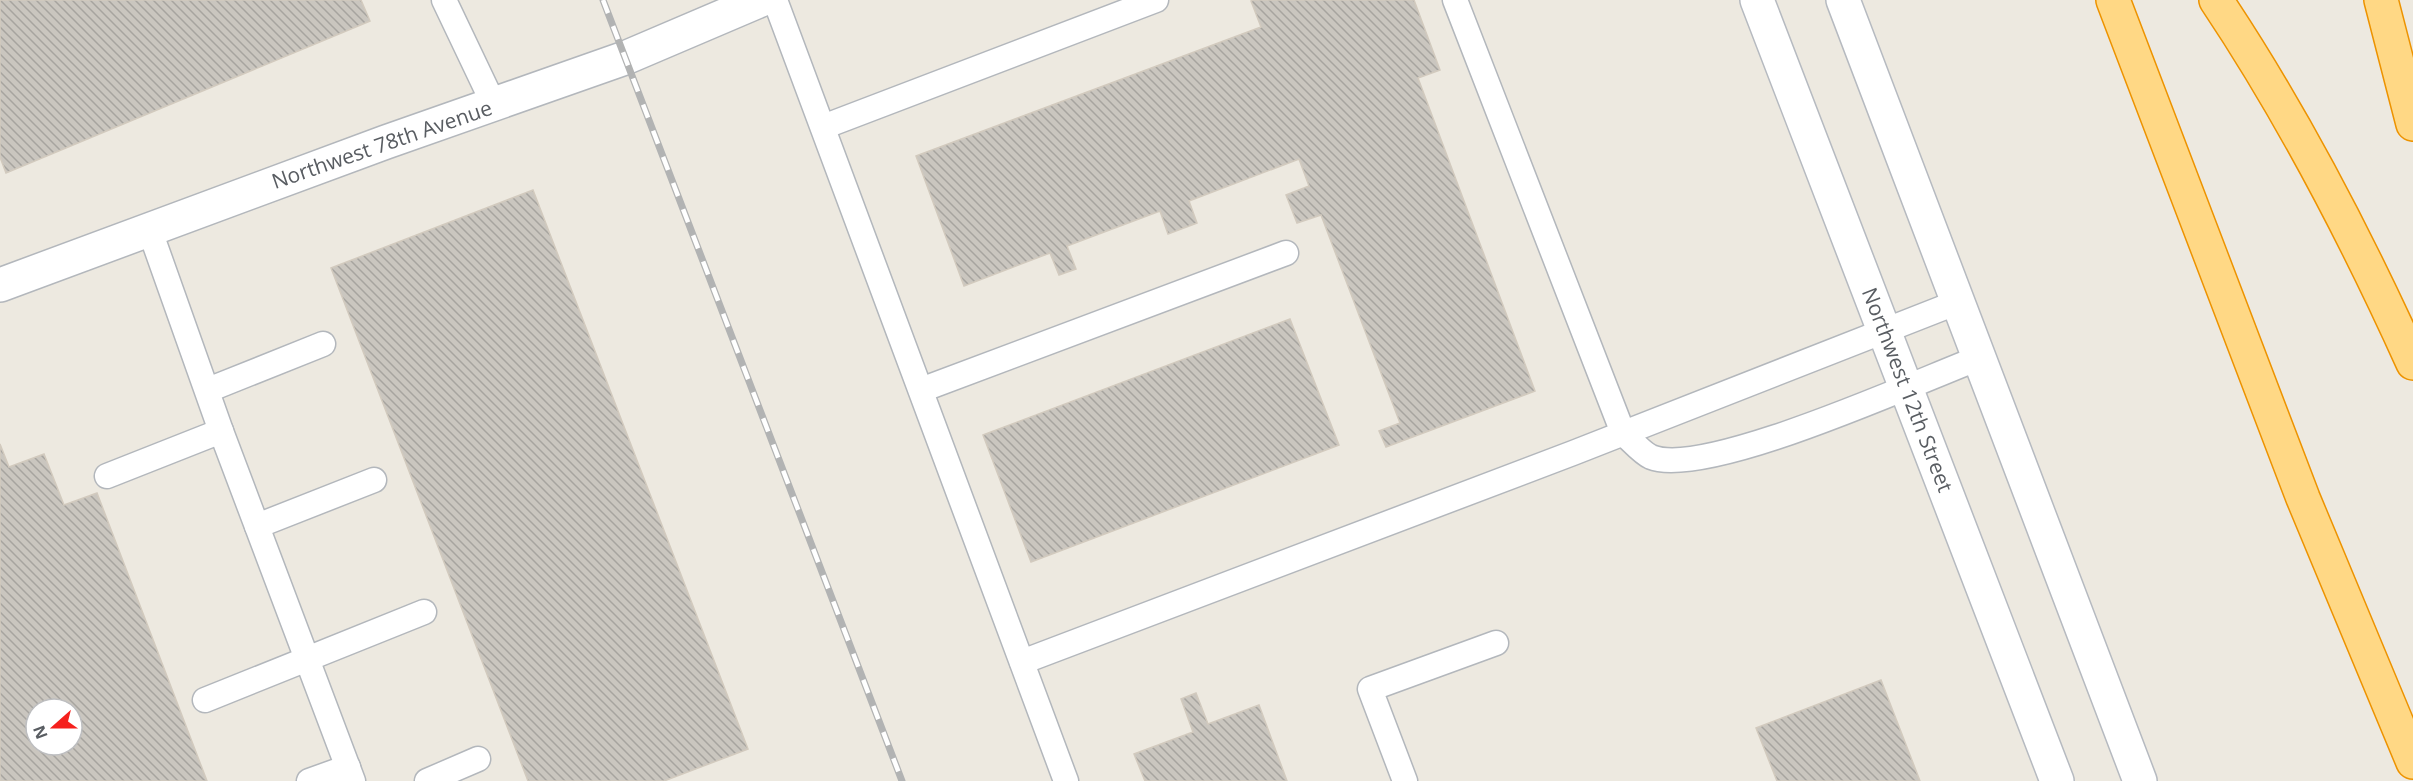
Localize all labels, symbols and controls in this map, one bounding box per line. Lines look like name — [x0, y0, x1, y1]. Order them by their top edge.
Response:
street label: Northwest 78th Avenue — [268, 93, 496, 195]
street label: Northwest 12th Street — [1856, 283, 1960, 496]
north arrow — [24, 697, 84, 757]
text: N — [27, 722, 53, 742]

